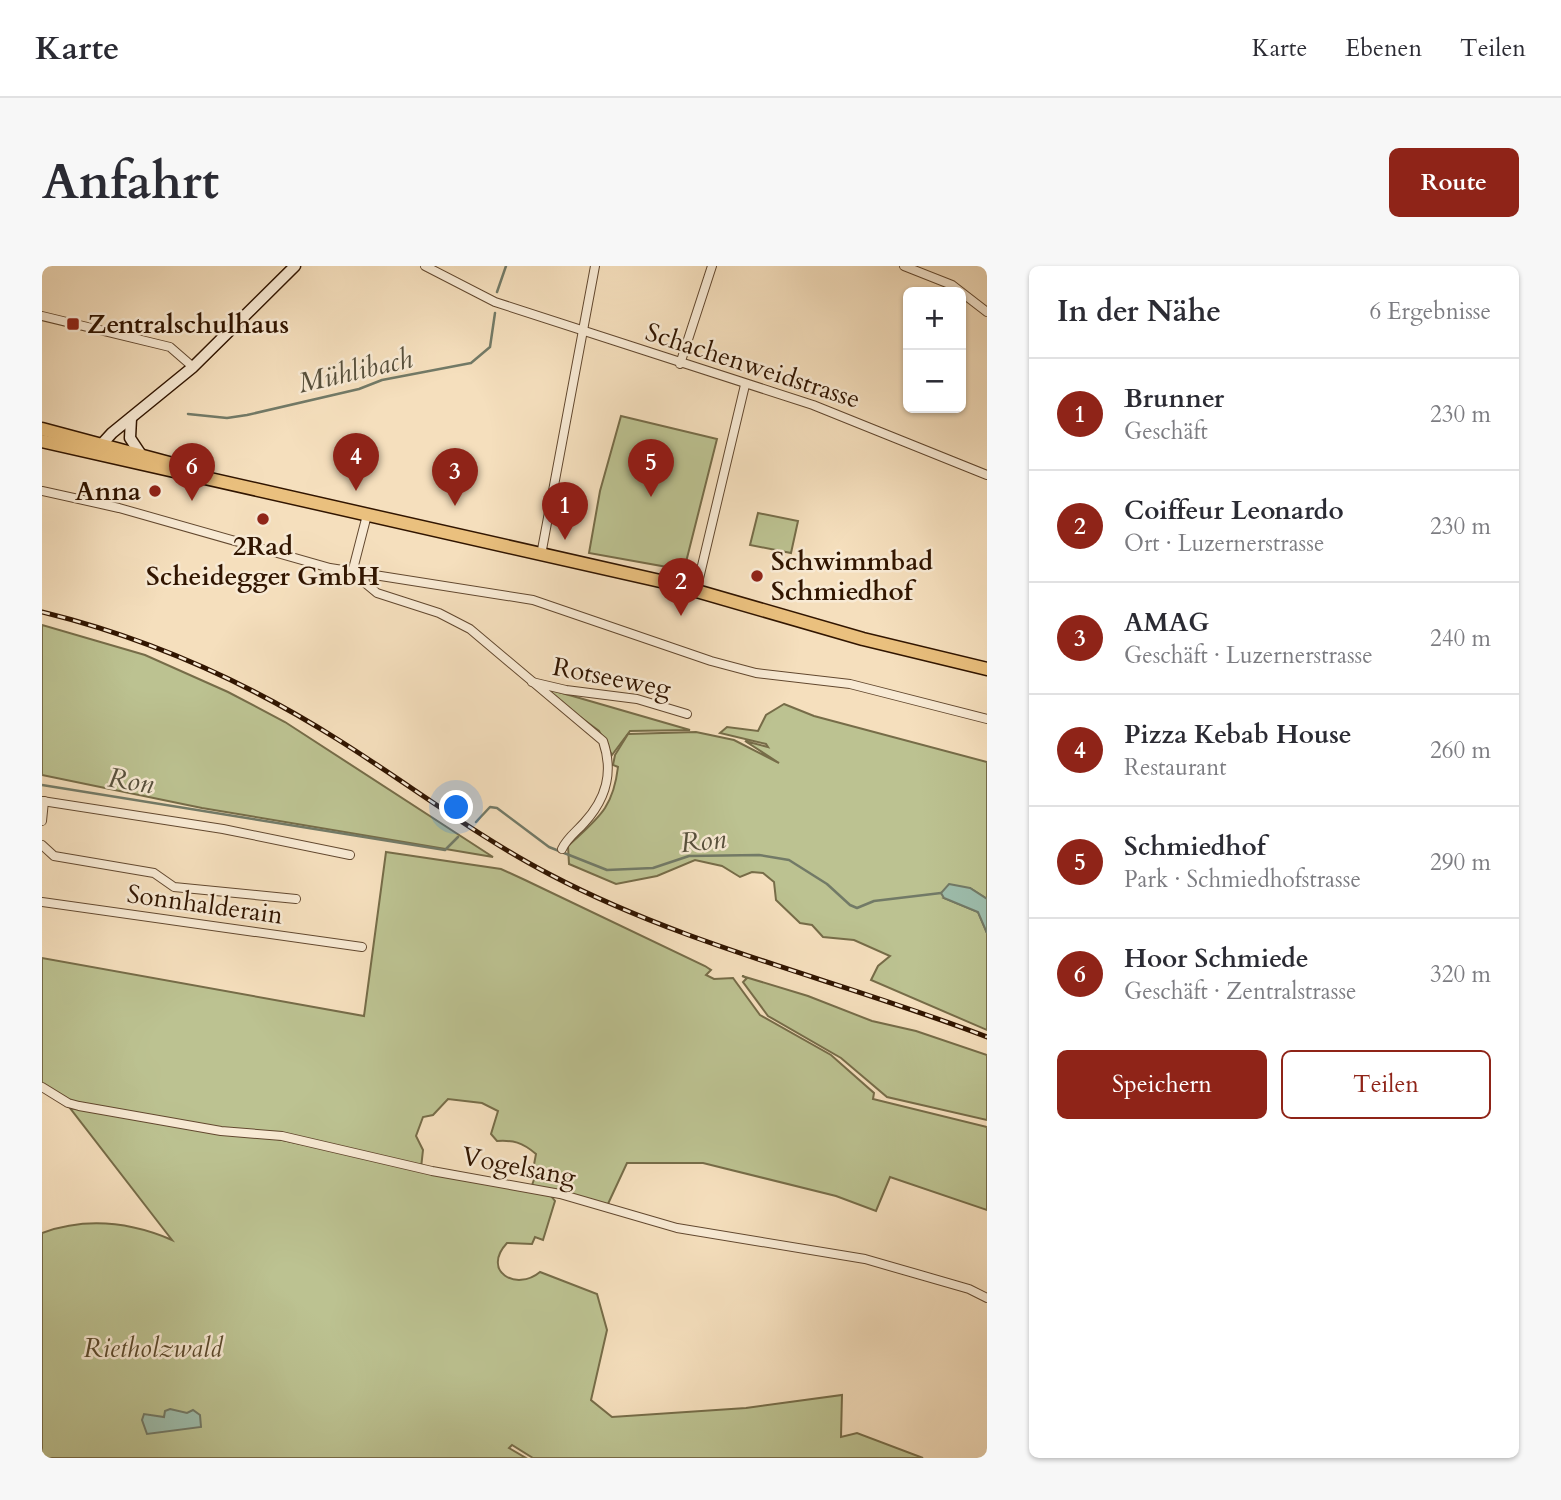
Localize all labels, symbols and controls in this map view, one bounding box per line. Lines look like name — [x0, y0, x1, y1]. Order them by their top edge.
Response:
text: Karte — [35, 26, 119, 71]
text: Karte — [1252, 32, 1307, 65]
text: Ebenen — [1345, 32, 1422, 65]
text: Teilen — [1460, 32, 1526, 65]
button: Route — [1389, 148, 1519, 217]
text: Anfahrt — [42, 149, 219, 216]
map controls — [903, 287, 966, 413]
button: + — [903, 287, 966, 350]
text: In der Nähe — [1057, 291, 1221, 332]
text: 6 Ergebnisse — [1369, 296, 1491, 327]
place label: Zentralschulhaus — [87, 307, 289, 342]
street label: Schachenweidstrasse — [641, 314, 865, 417]
marker: Zentralschulhaus — [65, 316, 81, 332]
water label: Mühlibach — [294, 339, 417, 403]
button: − — [903, 350, 966, 413]
text: Brunner — [1124, 381, 1224, 416]
text: 1 — [1074, 399, 1086, 430]
text: 230 m — [1430, 399, 1491, 430]
text: Geschäft — [1124, 416, 1208, 447]
pin: 4 — [333, 433, 379, 491]
pin: 5 — [628, 439, 674, 497]
pin: 6 — [169, 443, 215, 501]
pin: 3 — [432, 448, 478, 506]
place label: Anna — [75, 474, 141, 509]
pin: 1 — [542, 482, 588, 540]
marker: Anna — [147, 483, 163, 499]
text: Coiffeur Leonardo — [1124, 493, 1344, 528]
marker: 2Rad Scheidegger GmbH — [255, 511, 271, 527]
text: 2 — [1074, 511, 1086, 542]
text: 230 m — [1430, 511, 1491, 542]
text: Ort · Luzernerstrasse — [1124, 528, 1324, 559]
place label: 2Rad Scheidegger GmbH — [146, 529, 380, 594]
place label: Schwimmbad Schmiedhof — [771, 544, 933, 609]
pin: 2 — [658, 558, 704, 616]
marker: Schwimmbad Schmiedhof — [749, 568, 765, 584]
text: AMAG — [1124, 605, 1210, 640]
text: 3 — [1074, 623, 1086, 654]
text: 240 m — [1430, 623, 1491, 654]
text: Geschäft · Luzernerstrasse — [1124, 640, 1373, 671]
street label: Rotseeweg — [550, 649, 674, 706]
text: Pizza Kebab House — [1124, 717, 1352, 752]
text: 4 — [1074, 735, 1086, 766]
text: 260 m — [1430, 735, 1491, 766]
text: Restaurant — [1124, 752, 1227, 783]
water label: Ron — [105, 759, 157, 803]
your location — [439, 790, 473, 824]
water label: Ron — [678, 820, 728, 862]
text: Schmiedhof — [1124, 829, 1266, 864]
text: 5 — [1074, 847, 1086, 878]
text: 290 m — [1430, 847, 1491, 878]
text: Park · Schmiedhofstrasse — [1124, 864, 1361, 895]
street label: Sonnhalderain — [125, 876, 285, 933]
text: Hoor Schmiede — [1124, 941, 1309, 976]
text: 6 — [1074, 959, 1086, 990]
text: 320 m — [1430, 959, 1491, 990]
text: Geschäft · Zentralstrasse — [1124, 976, 1357, 1007]
button: Speichern — [1057, 1050, 1267, 1119]
button: Teilen — [1281, 1050, 1491, 1119]
street label: Vogelsang — [459, 1138, 579, 1195]
park label: Rietholzwald — [84, 1331, 224, 1366]

